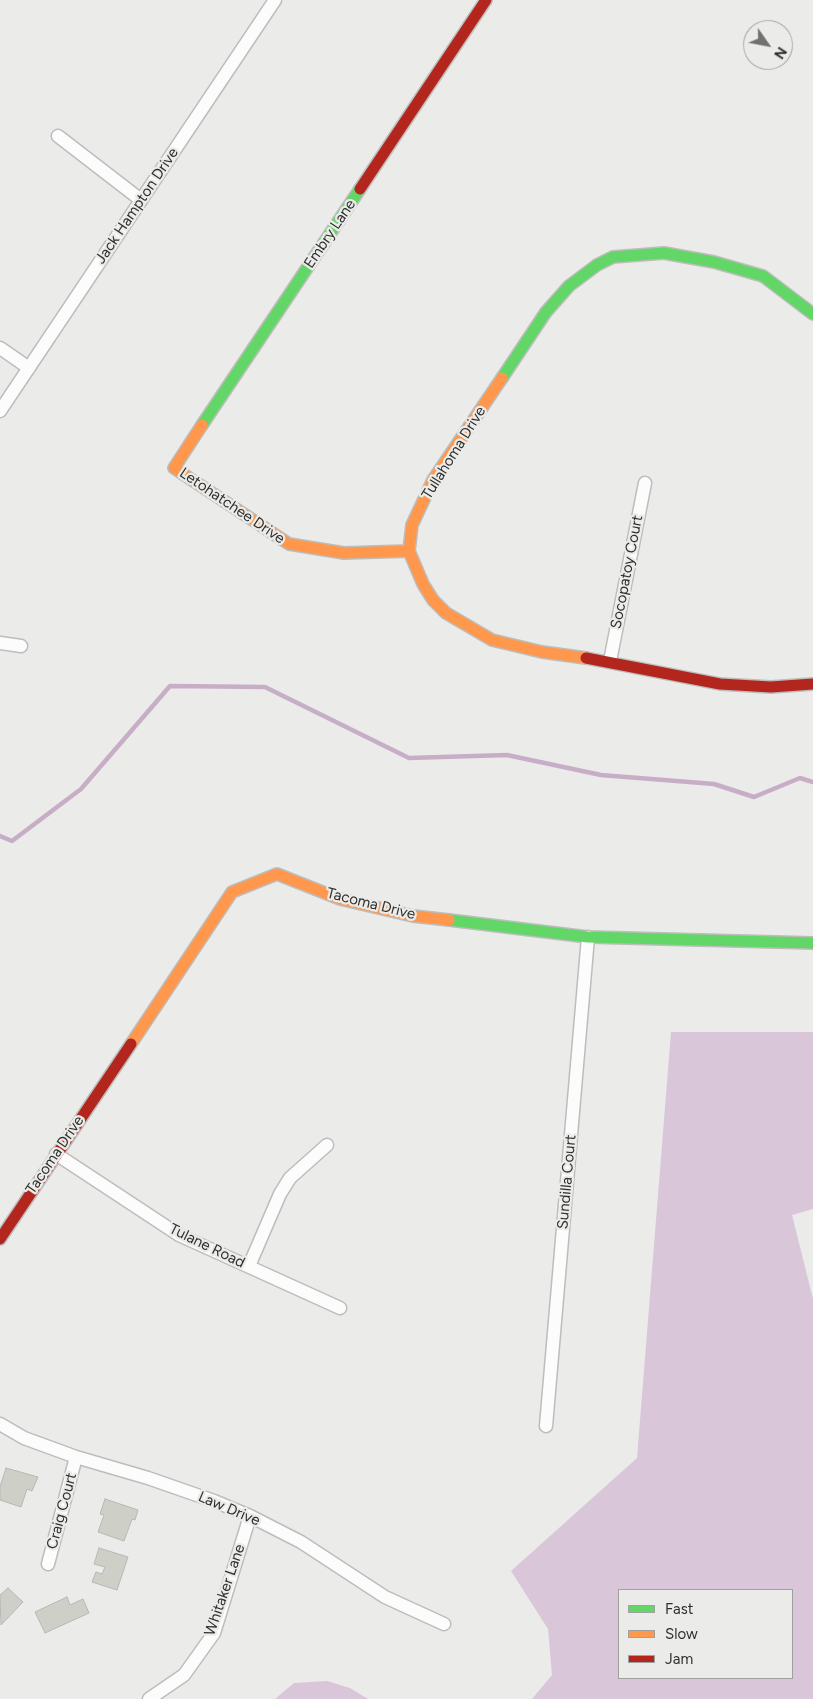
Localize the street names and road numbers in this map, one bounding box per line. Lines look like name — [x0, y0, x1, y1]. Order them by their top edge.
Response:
street label: Jack Hampton Drive — [91, 145, 183, 267]
street label: Embry Lane — [300, 196, 360, 272]
street label: Tullahoma Drive — [418, 403, 490, 503]
street label: Letohatchee Drive — [176, 464, 288, 548]
street label: Socopatoy Court — [607, 514, 647, 630]
street label: Tacoma Drive — [325, 884, 417, 924]
street label: Tacoma Drive — [22, 1112, 88, 1198]
street label: Sundilla Court — [554, 1134, 580, 1230]
street label: Tulane Road — [166, 1220, 248, 1272]
street label: Craig Court — [43, 1471, 81, 1551]
street label: Law Drive — [195, 1488, 263, 1530]
street label: Whitaker Lane — [201, 1542, 249, 1638]

